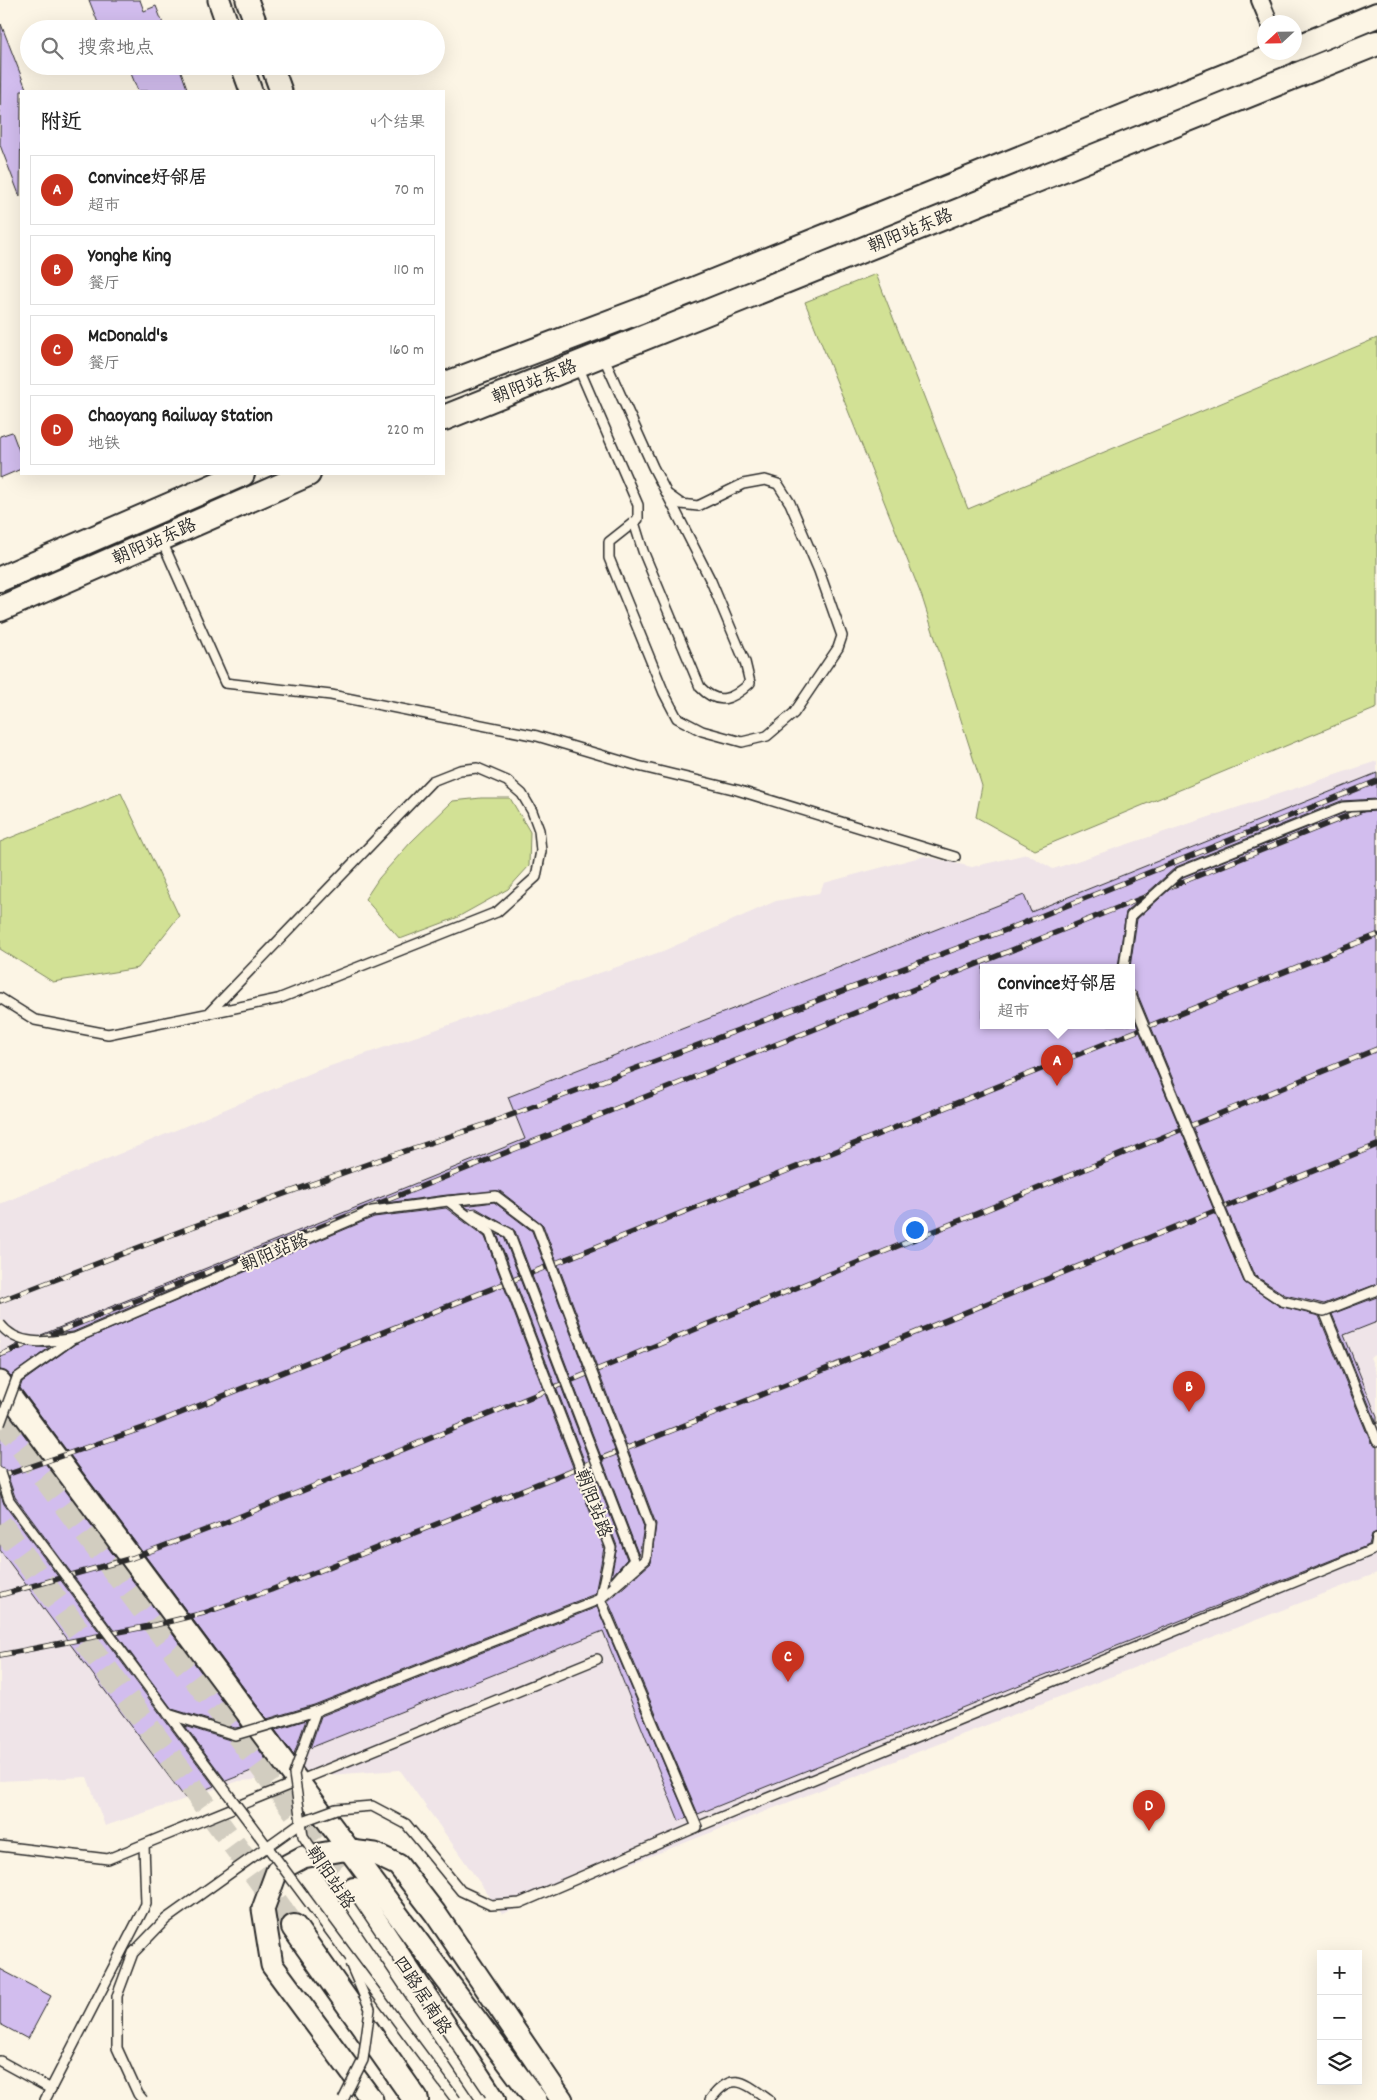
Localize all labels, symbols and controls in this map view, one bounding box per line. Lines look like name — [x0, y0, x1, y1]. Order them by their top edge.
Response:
north arrow — [1257, 15, 1302, 60]
search box — [20, 20, 445, 75]
icon: search — [38, 34, 66, 62]
text: 搜索地点 — [78, 36, 154, 63]
text: 附近 — [40, 109, 82, 139]
text: 4个结果 — [370, 112, 425, 135]
text: Convince好邻居 — [88, 166, 208, 193]
text: A — [53, 179, 61, 202]
text: 70 m — [394, 179, 424, 202]
text: 超市 — [88, 195, 120, 218]
street label: 朝阳站东路 — [865, 204, 957, 261]
text: Yonghe King — [88, 244, 171, 271]
text: B — [53, 259, 61, 282]
text: 110 m — [394, 259, 424, 282]
text: 餐厅 — [88, 273, 120, 296]
text: McDonald's — [88, 324, 168, 351]
text: C — [53, 339, 61, 362]
text: 160 m — [389, 339, 424, 362]
text: 餐厅 — [88, 353, 120, 376]
street label: 朝阳站东路 — [489, 355, 581, 412]
text: Chaoyang Railway Station — [88, 404, 273, 431]
text: D — [53, 419, 61, 442]
text: 220 m — [387, 419, 424, 442]
text: 地铁 — [88, 433, 120, 456]
street label: 朝阳站东路 — [109, 514, 201, 573]
popup — [980, 964, 1135, 1029]
text: Convince好邻居 — [998, 972, 1117, 999]
text: 超市 — [998, 1001, 1030, 1024]
pin: A — [1041, 1045, 1073, 1086]
your location — [902, 1217, 928, 1243]
street label: 朝阳站路 — [237, 1229, 313, 1280]
pin: B — [1173, 1371, 1205, 1412]
street label: 朝阳站路 — [567, 1466, 616, 1542]
pin: C — [772, 1641, 804, 1682]
pin: D — [1133, 1790, 1165, 1831]
street label: 朝阳站路 — [298, 1842, 359, 1915]
map controls — [1317, 1950, 1362, 2085]
button: + — [1317, 1950, 1362, 1995]
street label: 四路居南路 — [386, 1952, 456, 2041]
button: − — [1317, 1995, 1362, 2040]
button: layers — [1317, 2040, 1362, 2085]

